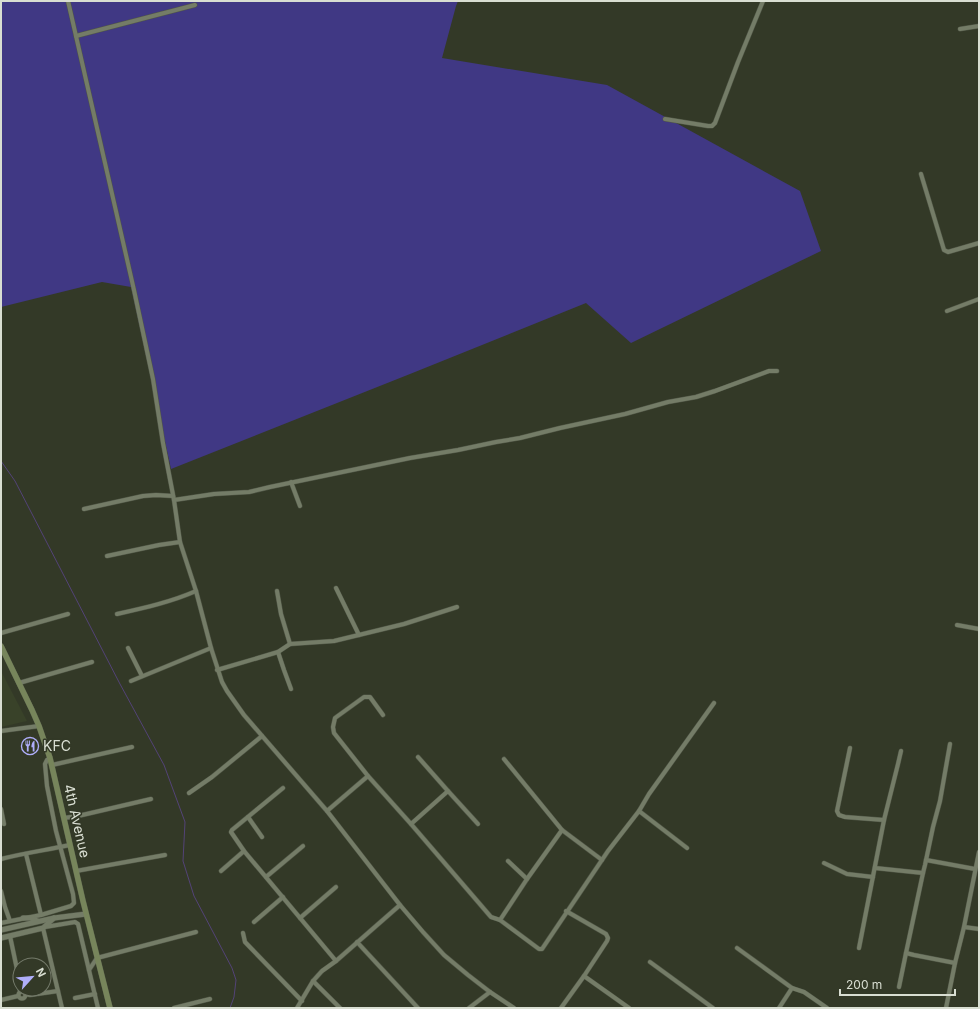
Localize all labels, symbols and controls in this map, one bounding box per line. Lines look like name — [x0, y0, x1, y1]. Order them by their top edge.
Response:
restaurant icon: KFC — [20, 736, 40, 756]
place label: KFC — [43, 737, 71, 754]
street label: 4th Avenue — [61, 782, 94, 859]
north arrow — [12, 957, 52, 997]
text: N — [33, 966, 49, 979]
scale bar — [840, 971, 955, 997]
text: 200 m — [846, 977, 882, 992]

